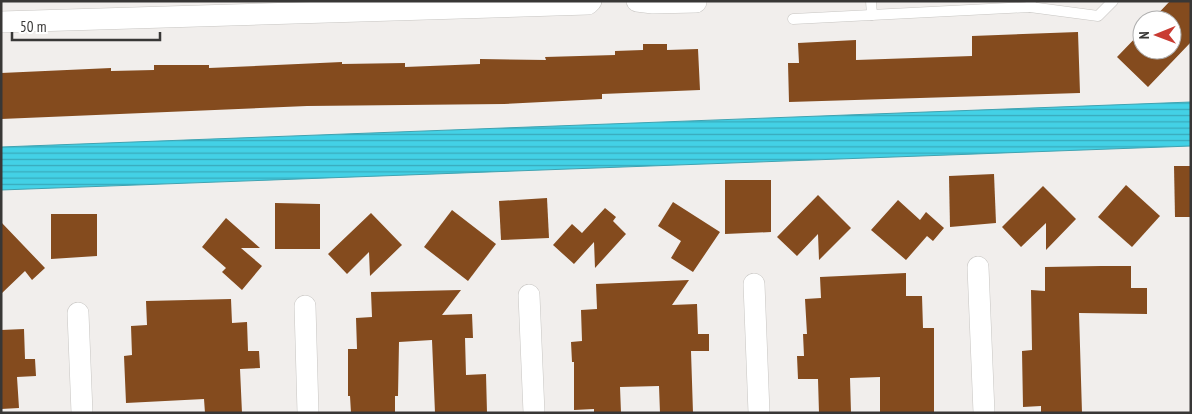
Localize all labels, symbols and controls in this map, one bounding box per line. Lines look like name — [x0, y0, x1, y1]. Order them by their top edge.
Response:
scale bar — [12, 10, 160, 42]
north arrow — [1132, 10, 1182, 60]
text: 50 m — [20, 17, 46, 36]
text: N — [1135, 31, 1153, 39]

